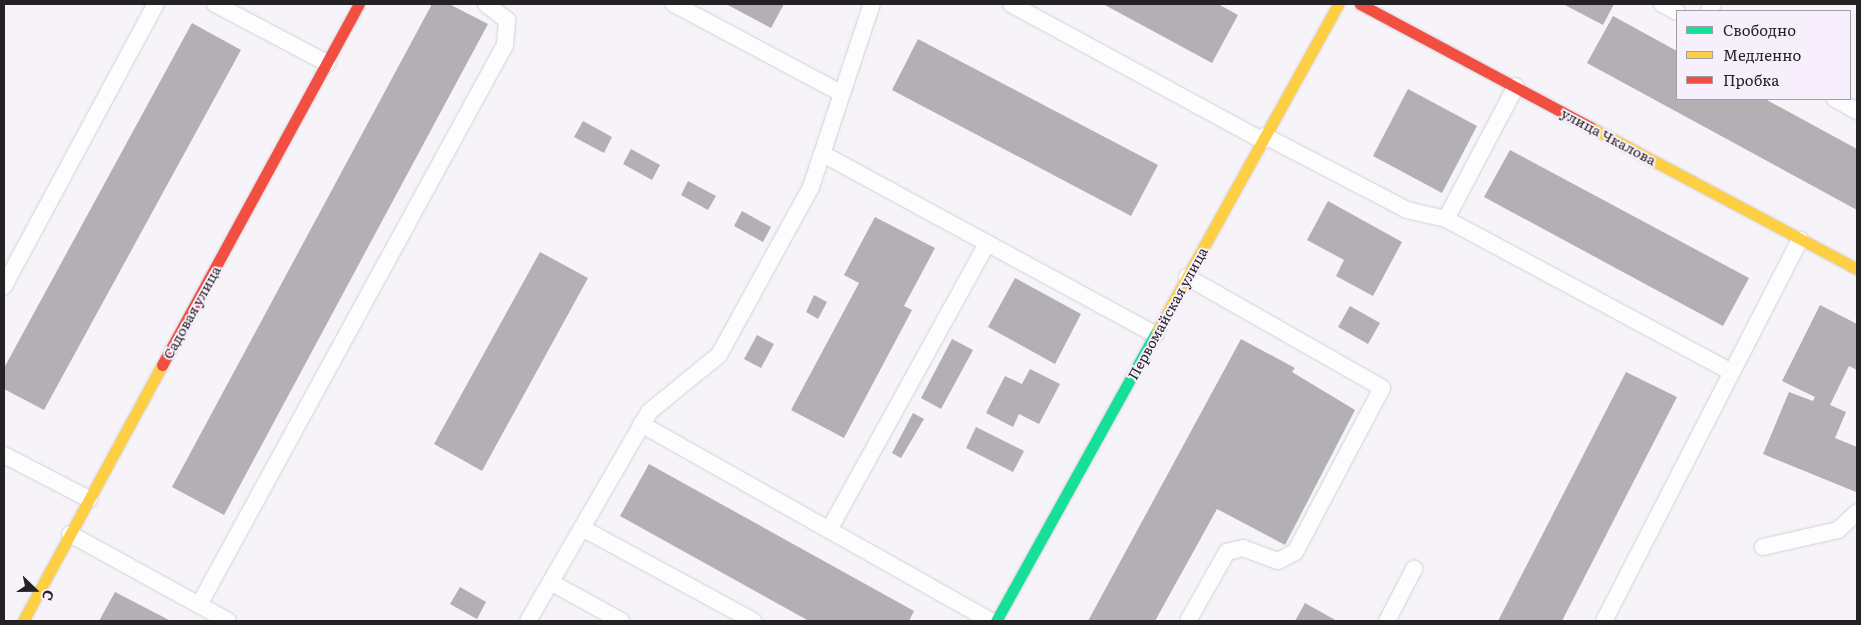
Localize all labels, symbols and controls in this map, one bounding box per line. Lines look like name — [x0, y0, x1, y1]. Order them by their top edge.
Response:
legend — [1676, 10, 1851, 100]
text: Свободно — [1723, 18, 1796, 41]
text: Медленно — [1723, 43, 1801, 66]
text: Пробка — [1723, 68, 1779, 91]
street label: улица Чкалова — [1559, 104, 1659, 168]
street label: Первомайская улица — [1124, 244, 1210, 382]
street label: Садовая улица — [159, 263, 223, 361]
north arrow — [10, 565, 60, 615]
text: С — [38, 587, 60, 604]

